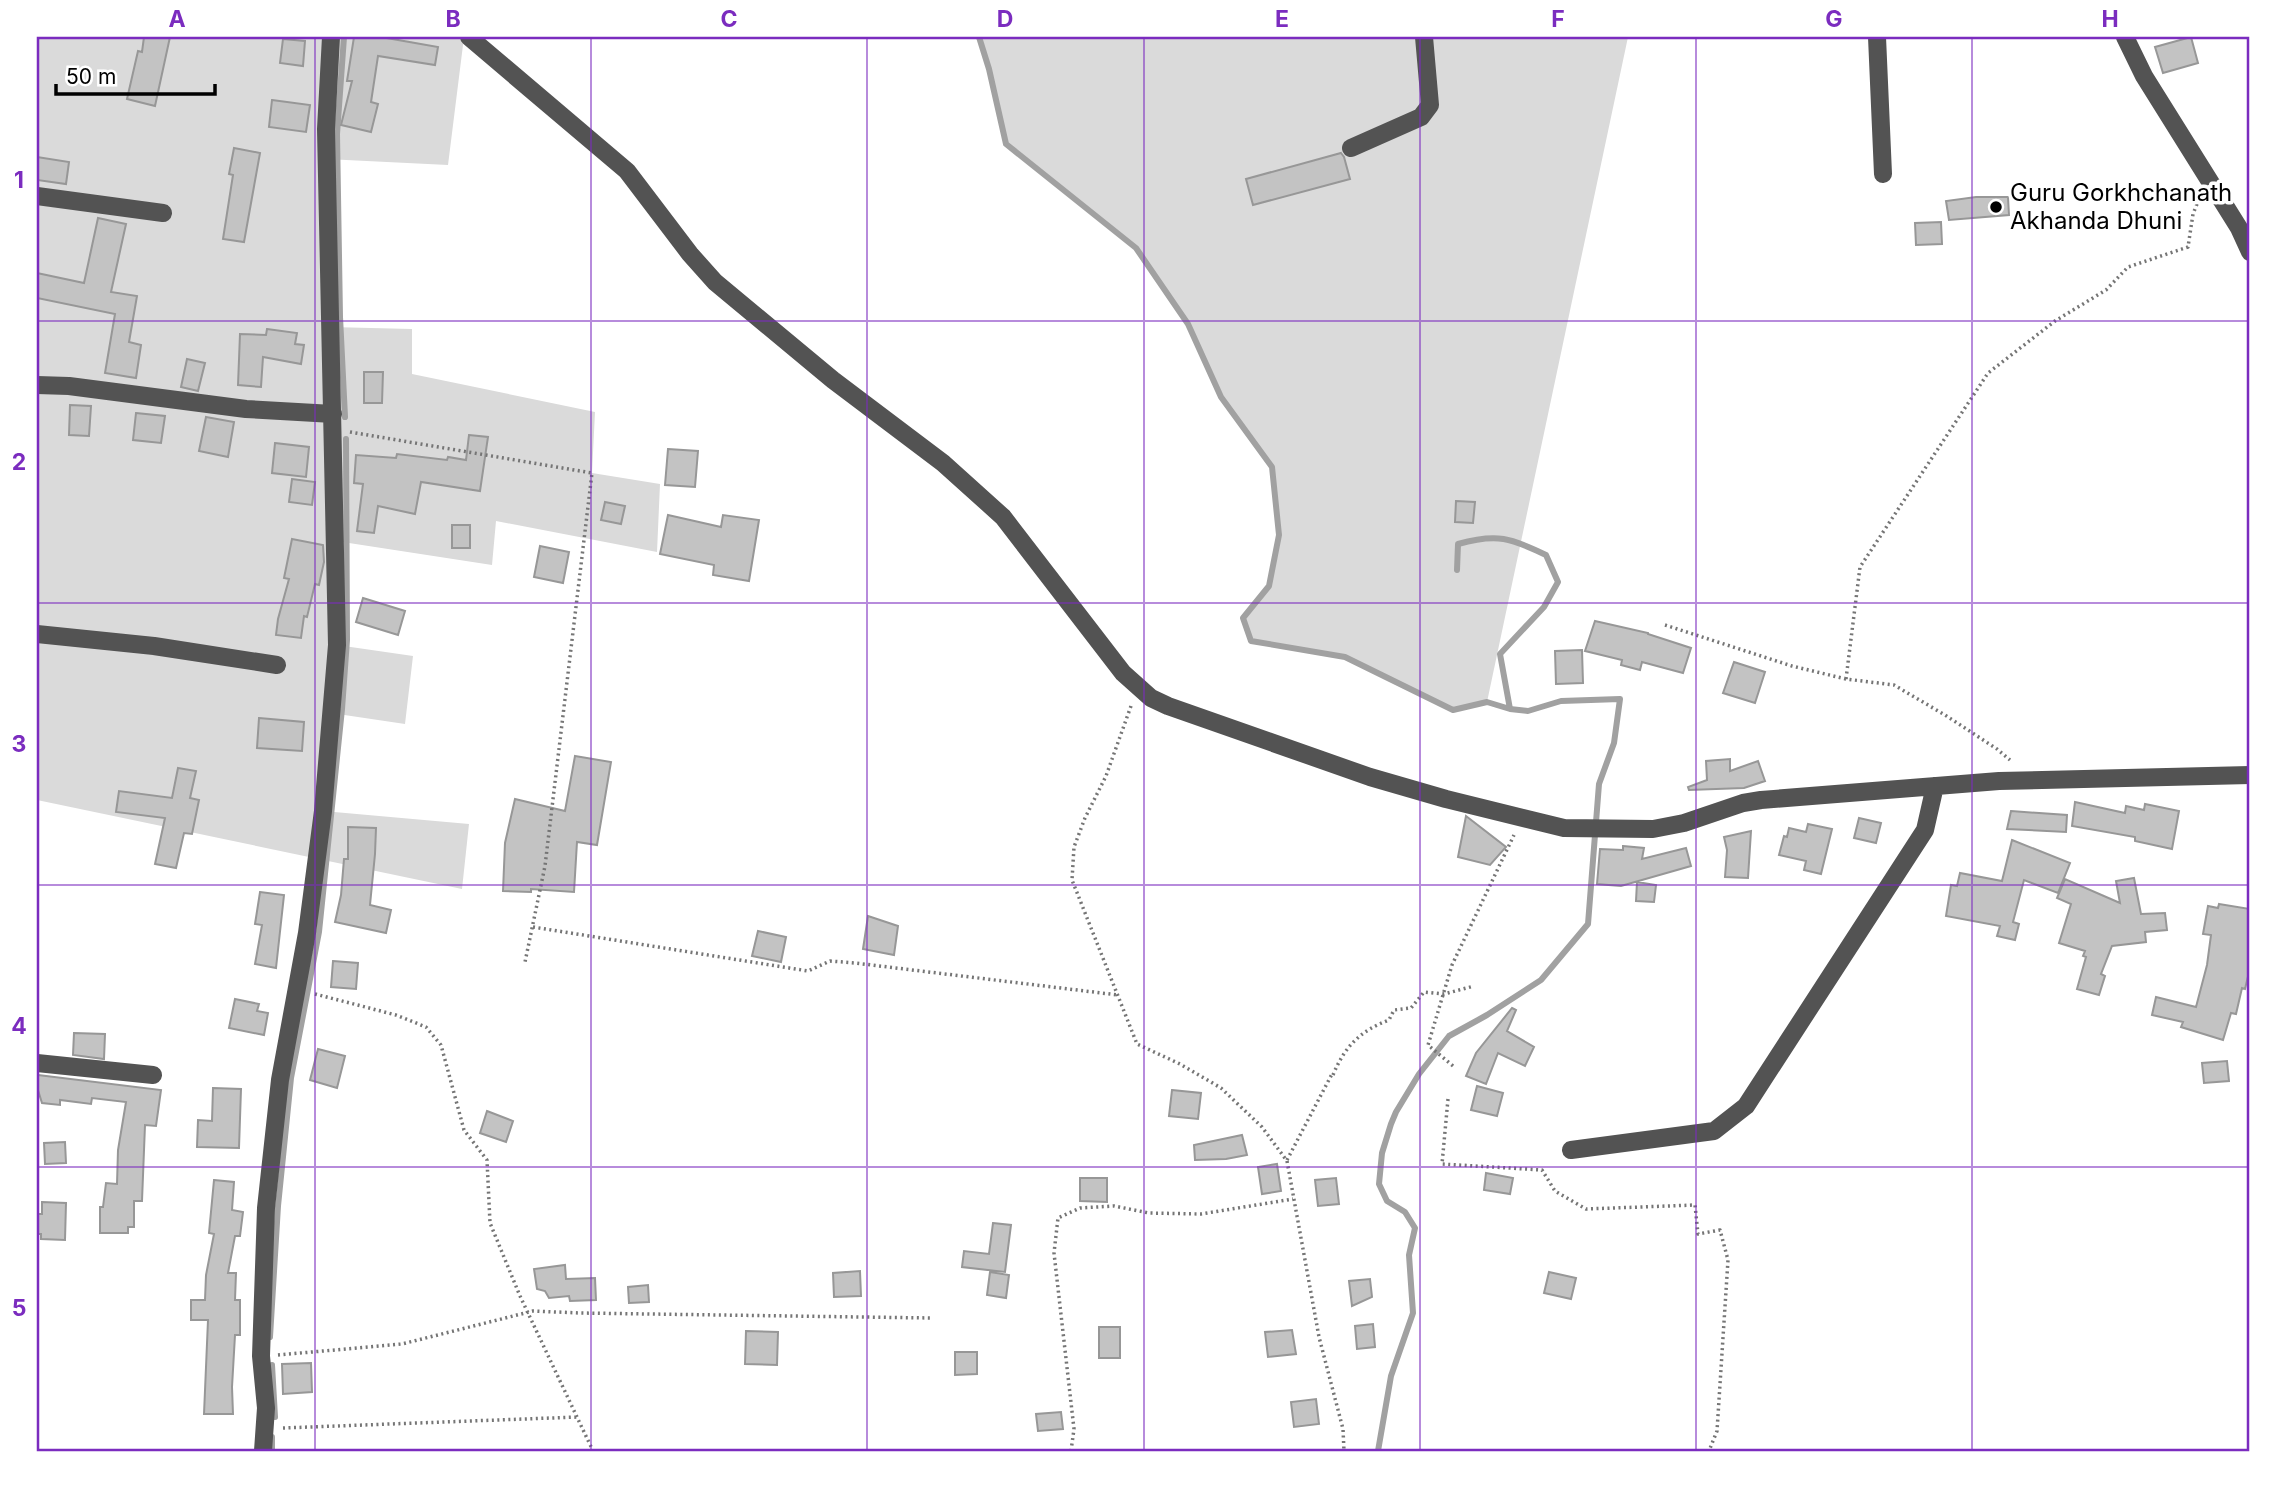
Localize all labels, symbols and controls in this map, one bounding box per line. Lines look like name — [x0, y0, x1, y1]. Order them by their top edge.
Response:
text: A — [168, 5, 186, 33]
text: B — [445, 5, 461, 33]
text: C — [720, 5, 738, 33]
text: D — [997, 5, 1013, 33]
text: E — [1275, 5, 1289, 33]
text: F — [1551, 5, 1565, 33]
text: G — [1825, 5, 1843, 33]
text: H — [2101, 5, 2119, 33]
scale bar — [56, 52, 215, 96]
text: 50 m — [66, 64, 116, 89]
text: 1 — [14, 166, 24, 194]
place label: Guru Gorkhchanath Akhanda Dhuni — [2010, 178, 2232, 235]
marker: Guru Gorkhchanath Akhanda Dhuni — [1988, 199, 2004, 215]
text: 2 — [12, 448, 26, 476]
text: 3 — [12, 730, 26, 758]
text: 4 — [11, 1012, 27, 1040]
text: 5 — [12, 1294, 26, 1322]

